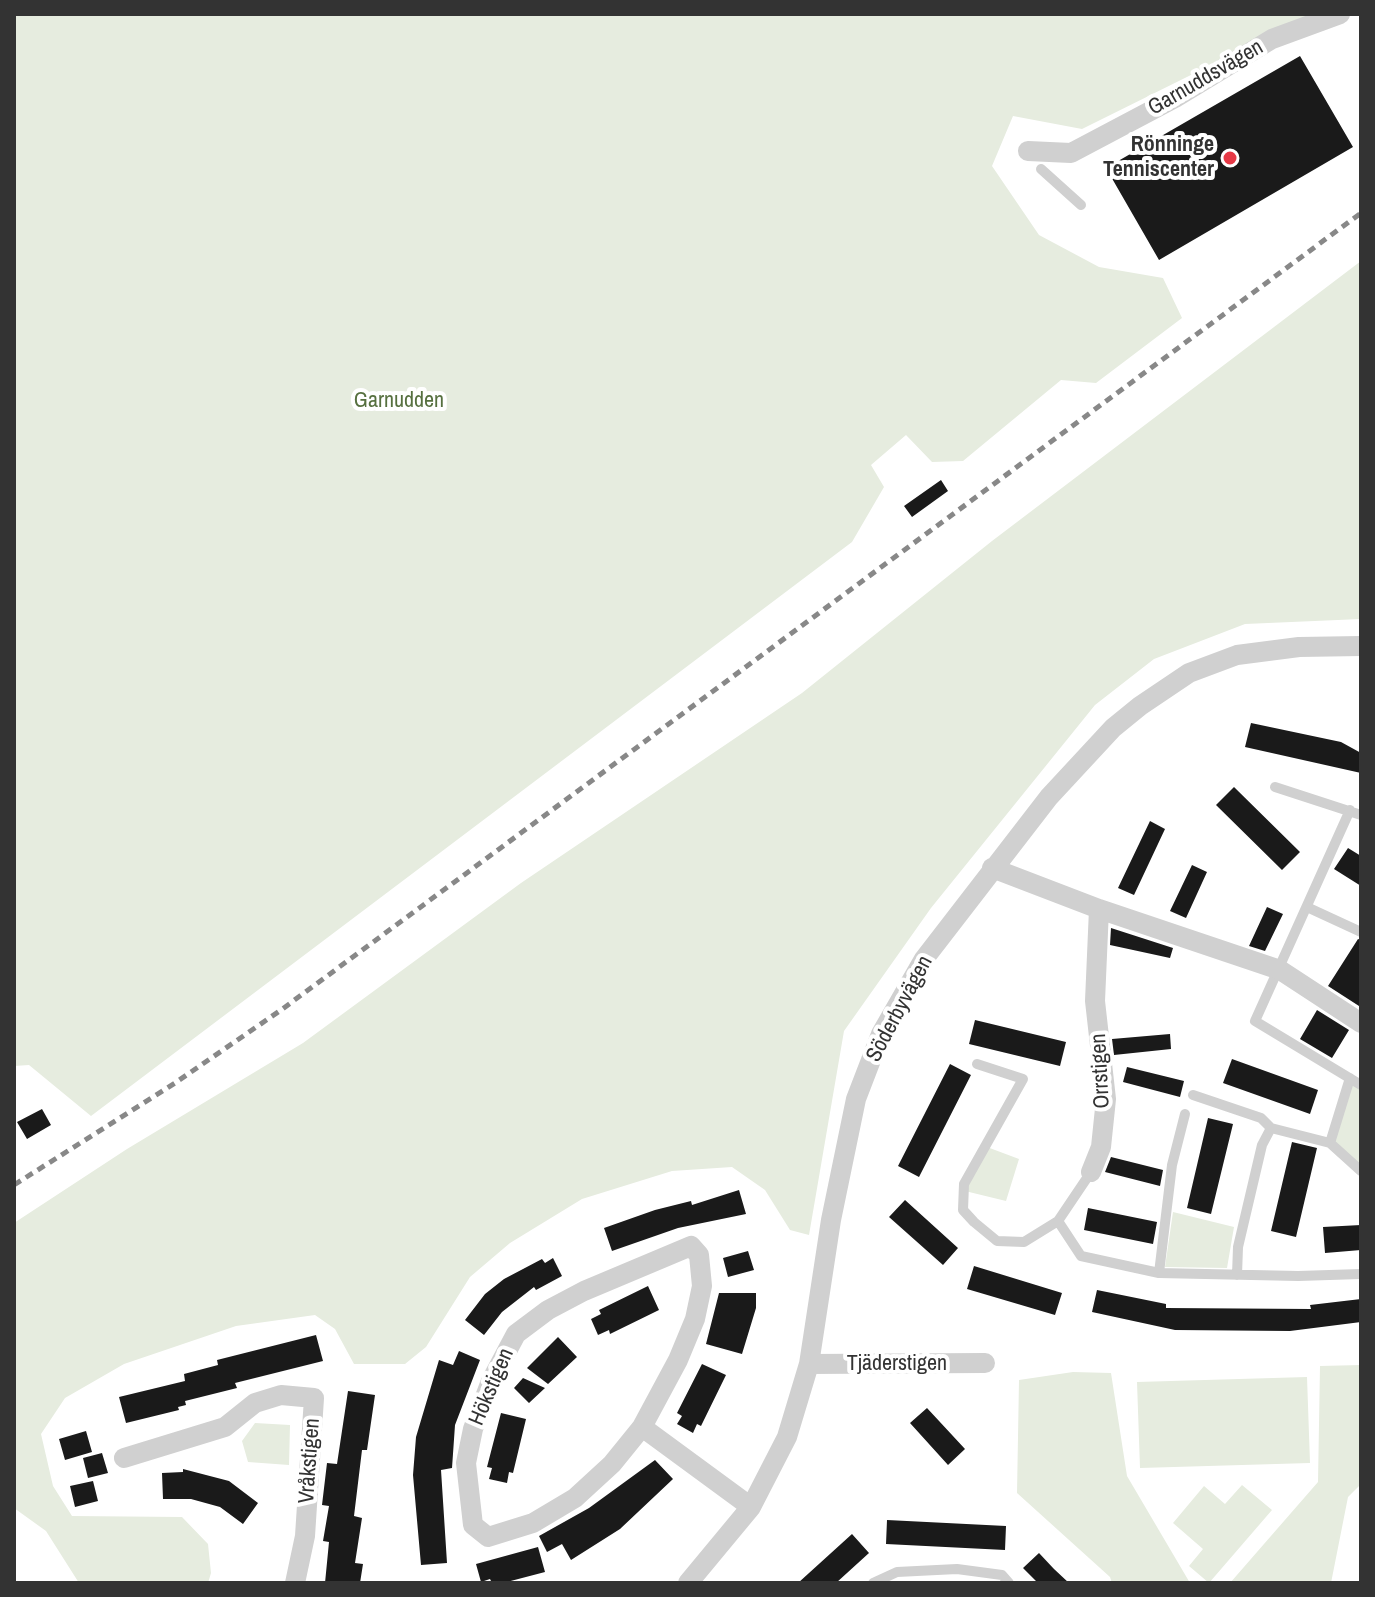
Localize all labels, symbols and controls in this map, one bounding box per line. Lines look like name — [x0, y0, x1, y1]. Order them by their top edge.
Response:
street label: Garnuddsvägen — [1144, 34, 1268, 122]
place label: Rönninge Tenniscenter — [1103, 132, 1214, 184]
marker: Rönninge Tenniscenter — [1221, 149, 1239, 167]
park label: Garnudden — [354, 388, 444, 414]
street label: Söderbyvägen — [861, 951, 939, 1067]
street label: Orrstigen — [1086, 1033, 1116, 1109]
street label: Hökstigen — [464, 1344, 520, 1430]
street label: Tjäderstigen — [847, 1351, 947, 1377]
street label: Vråkstigen — [294, 1417, 326, 1505]

